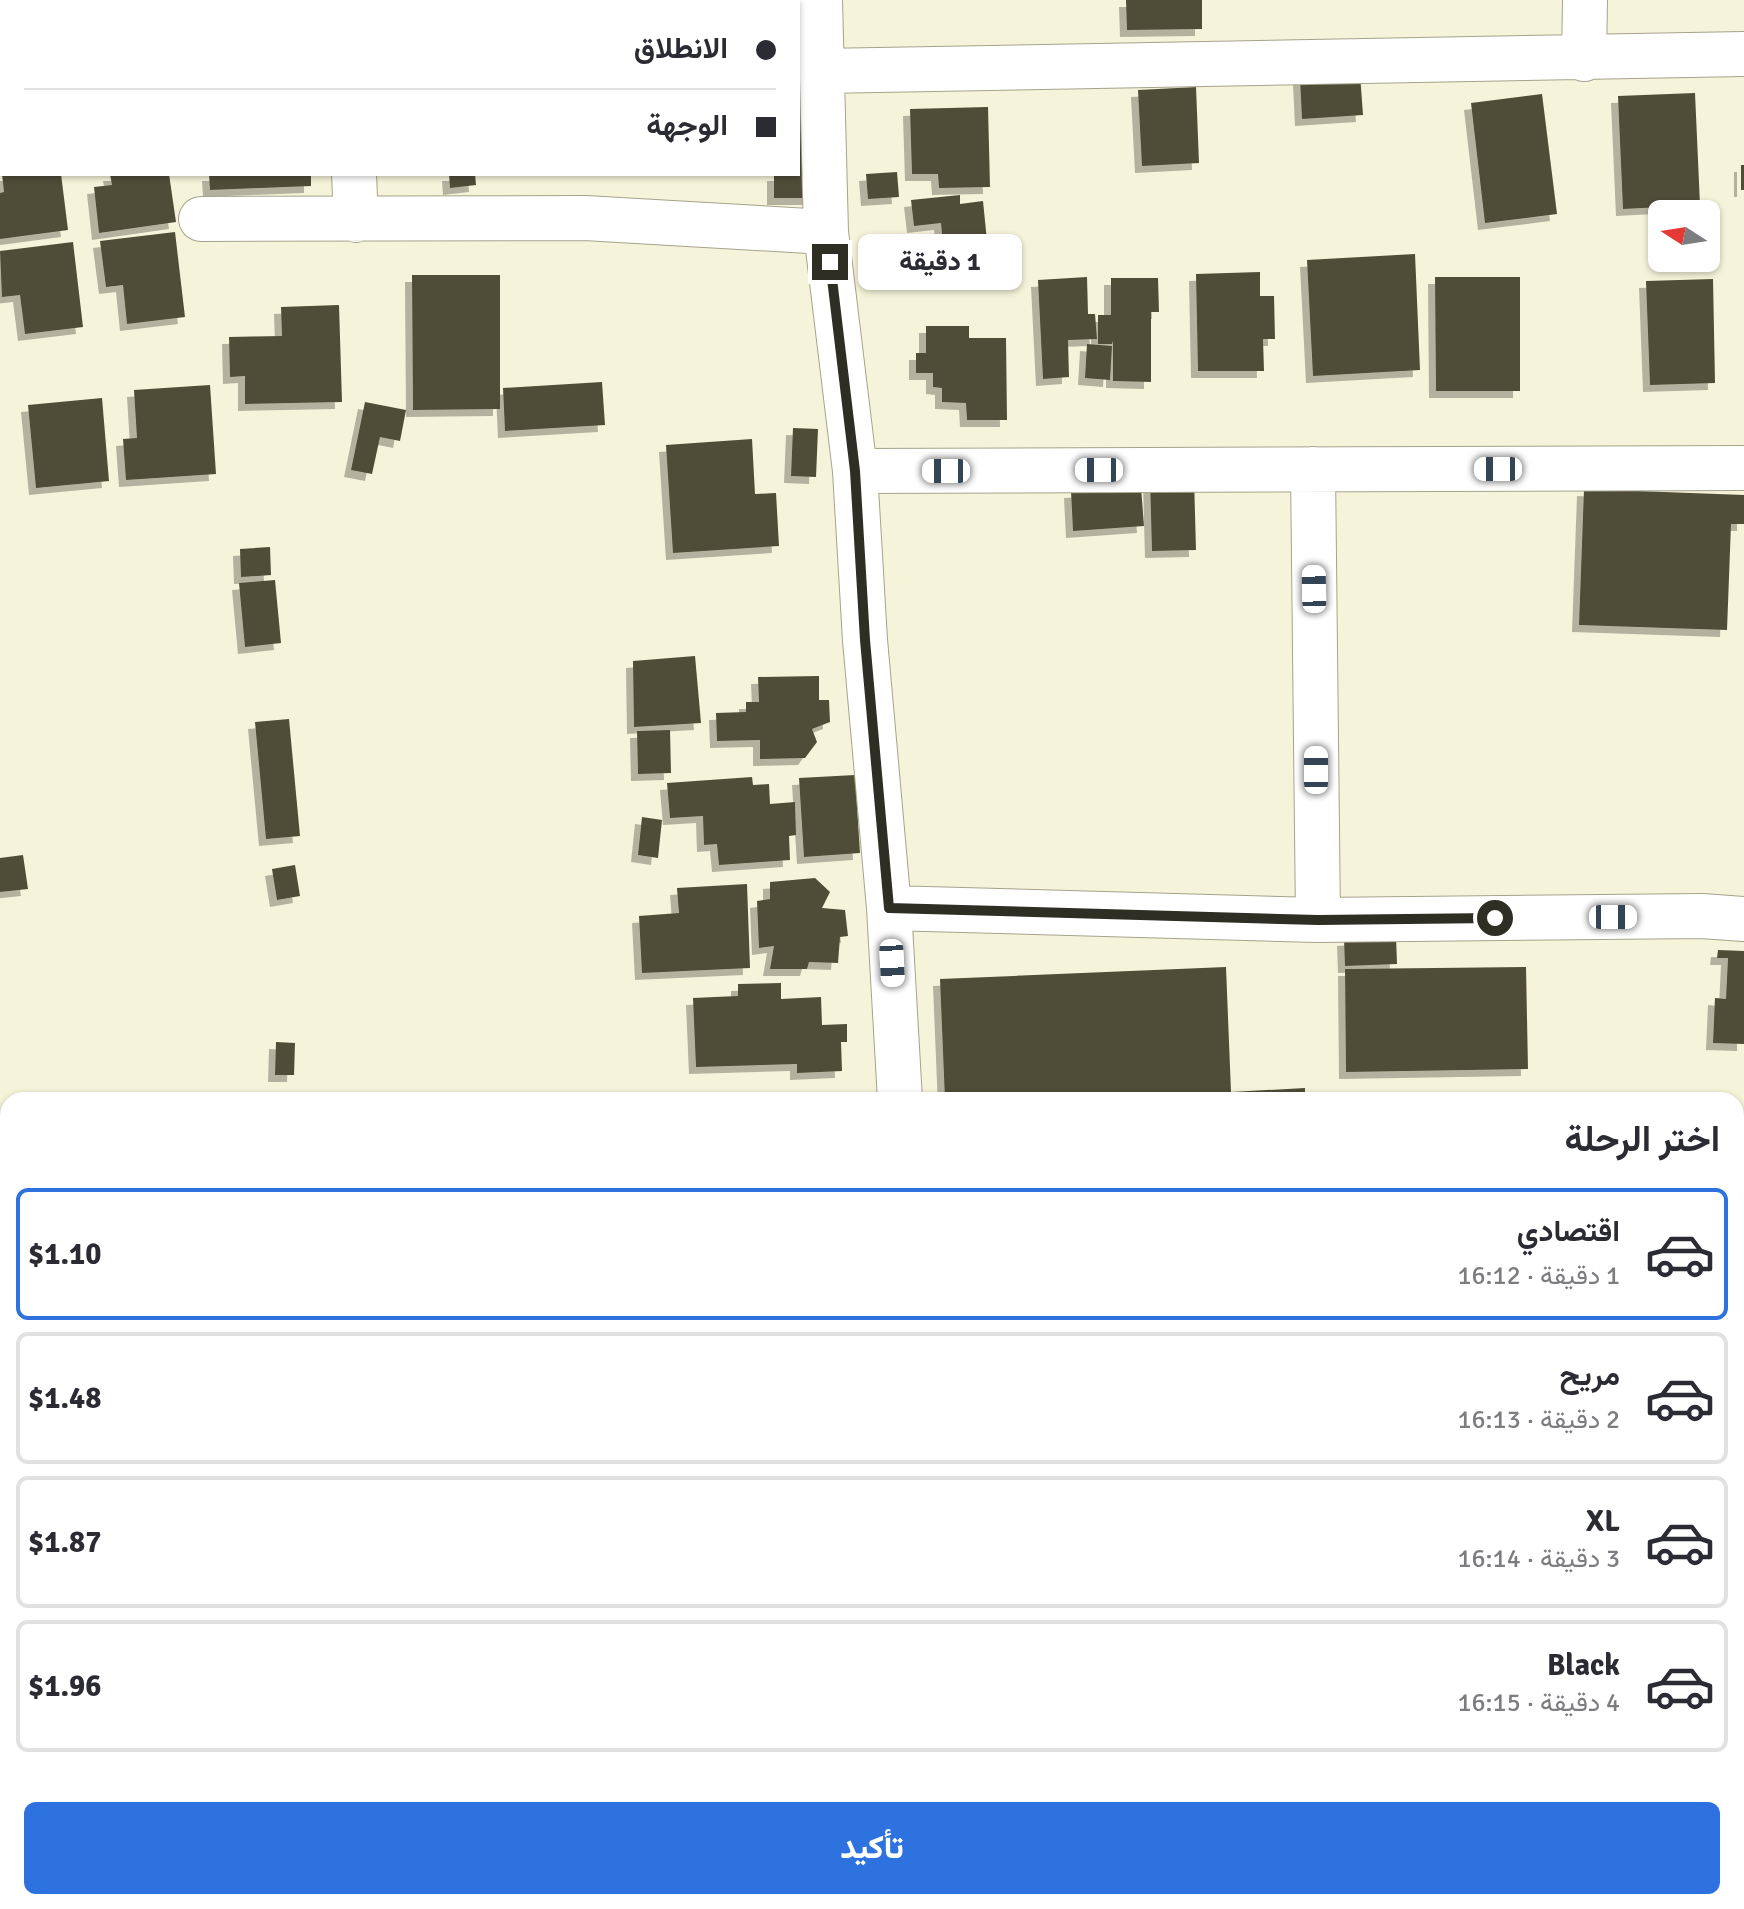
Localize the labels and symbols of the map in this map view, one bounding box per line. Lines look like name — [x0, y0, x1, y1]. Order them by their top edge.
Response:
north arrow — [1648, 200, 1720, 272]
callout: 1 دقيقة — [858, 234, 1022, 290]
route end — [812, 244, 848, 280]
car — [1474, 457, 1522, 481]
car — [1075, 458, 1123, 482]
car — [922, 459, 970, 483]
car — [1302, 565, 1326, 613]
car — [1304, 746, 1328, 794]
route start — [1477, 900, 1513, 936]
car — [1589, 905, 1637, 929]
car — [879, 938, 905, 988]

